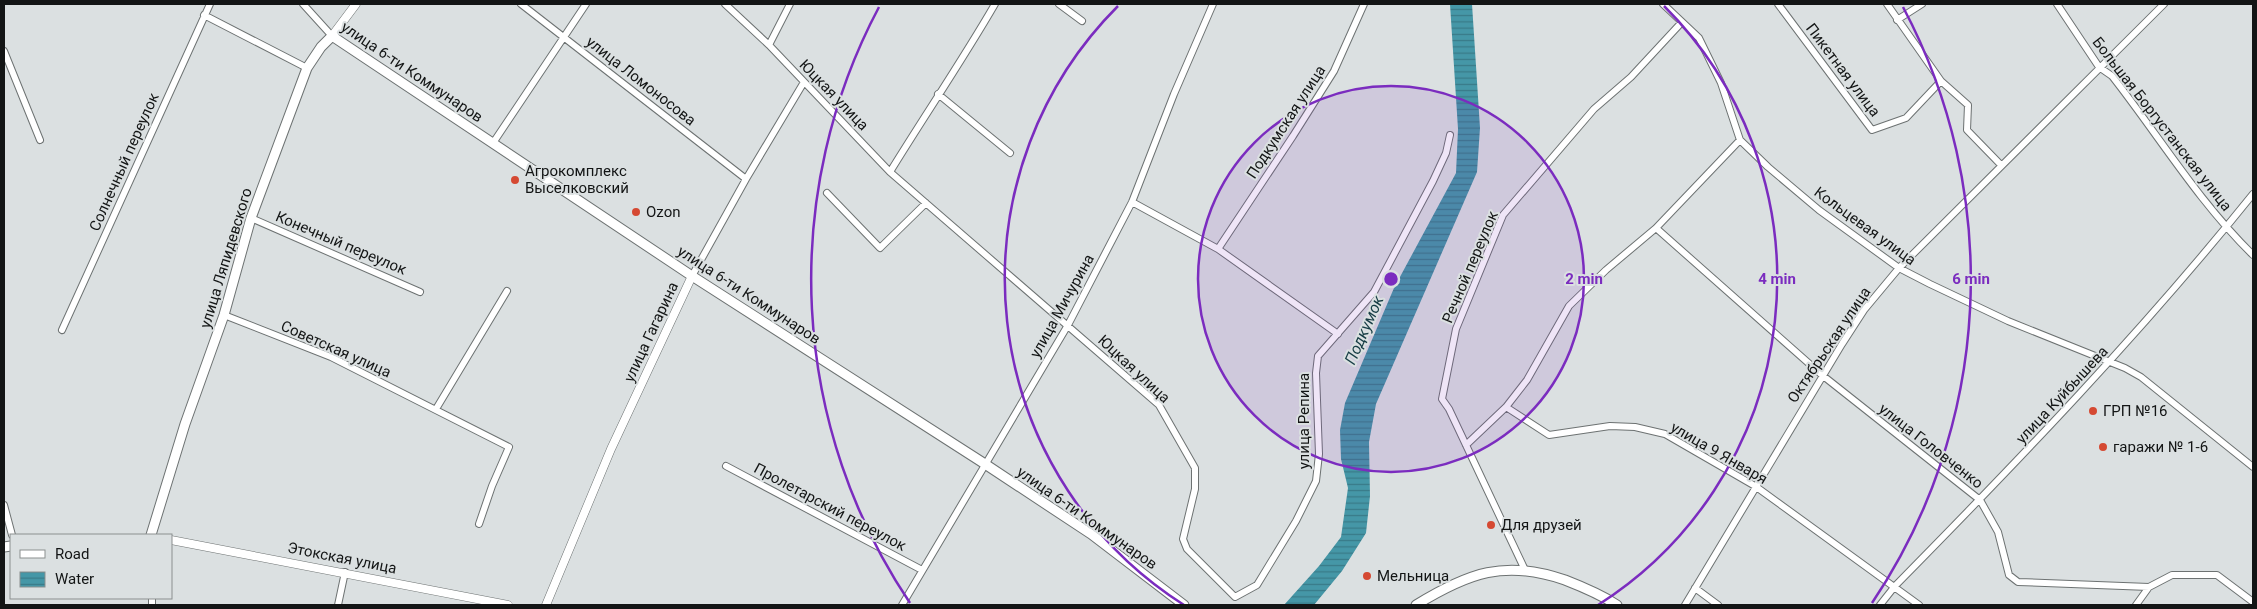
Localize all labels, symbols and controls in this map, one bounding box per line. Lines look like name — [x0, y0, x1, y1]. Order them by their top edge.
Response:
street label: улица 6-ти Коммунаров — [338, 18, 486, 126]
street label: Пикетная улица — [1802, 20, 1884, 120]
street label: улица Ломоносова — [583, 33, 699, 129]
street label: Большая Боргустанская улица — [2089, 33, 2235, 215]
street label: Юцкая улица — [796, 56, 872, 134]
street label: Подкумская улица — [1243, 62, 1329, 182]
street label: Солнечный переулок — [85, 90, 163, 234]
place label: Агрокомплекс Выселковский — [525, 162, 629, 197]
marker: Агрокомплекс Выселковский — [509, 174, 521, 186]
street label: Кольцевая улица — [1811, 183, 1919, 269]
street label: улица Ляпидевского — [196, 186, 256, 330]
place label: Ozon — [646, 203, 680, 221]
marker: Ozon — [630, 206, 642, 218]
street label: Конечный переулок — [273, 207, 409, 279]
street label: Речной переулок — [1438, 208, 1502, 326]
street label: улица 6-ти Коммунаров — [674, 242, 824, 348]
street label: улица Мичурина — [1026, 251, 1098, 361]
centre of rings — [1382, 270, 1400, 288]
text: 2 min — [1565, 270, 1603, 288]
text: 4 min — [1758, 270, 1796, 288]
text: 6 min — [1952, 270, 1990, 288]
street label: улица Гагарина — [620, 279, 682, 385]
street label: Октябрьская улица — [1784, 284, 1874, 406]
water label: Подкумок — [1340, 292, 1388, 367]
street label: Советская улица — [278, 317, 394, 381]
street label: Юцкая улица — [1094, 331, 1174, 407]
street label: улица Куйбышева — [2012, 343, 2112, 447]
street label: улица Репина — [1295, 373, 1313, 469]
street label: улица Головченко — [1875, 400, 1987, 492]
place label: ГРП №16 — [2103, 402, 2168, 420]
marker: ГРП №16 — [2087, 405, 2099, 417]
street label: улица 9 Января — [1667, 418, 1771, 488]
place label: гаражи № 1-6 — [2113, 438, 2208, 456]
marker: гаражи № 1-6 — [2097, 441, 2109, 453]
street label: Пролетарский переулок — [751, 459, 909, 555]
street label: улица 6-ти Коммунаров — [1014, 463, 1160, 573]
place label: Для друзей — [1501, 516, 1582, 534]
marker: Для друзей — [1485, 519, 1497, 531]
legend — [10, 534, 172, 599]
street label: Этокская улица — [286, 539, 398, 577]
text: Road — [55, 545, 89, 563]
place label: Мельница — [1377, 567, 1449, 585]
text: Water — [55, 570, 94, 588]
marker: Мельница — [1361, 570, 1373, 582]

